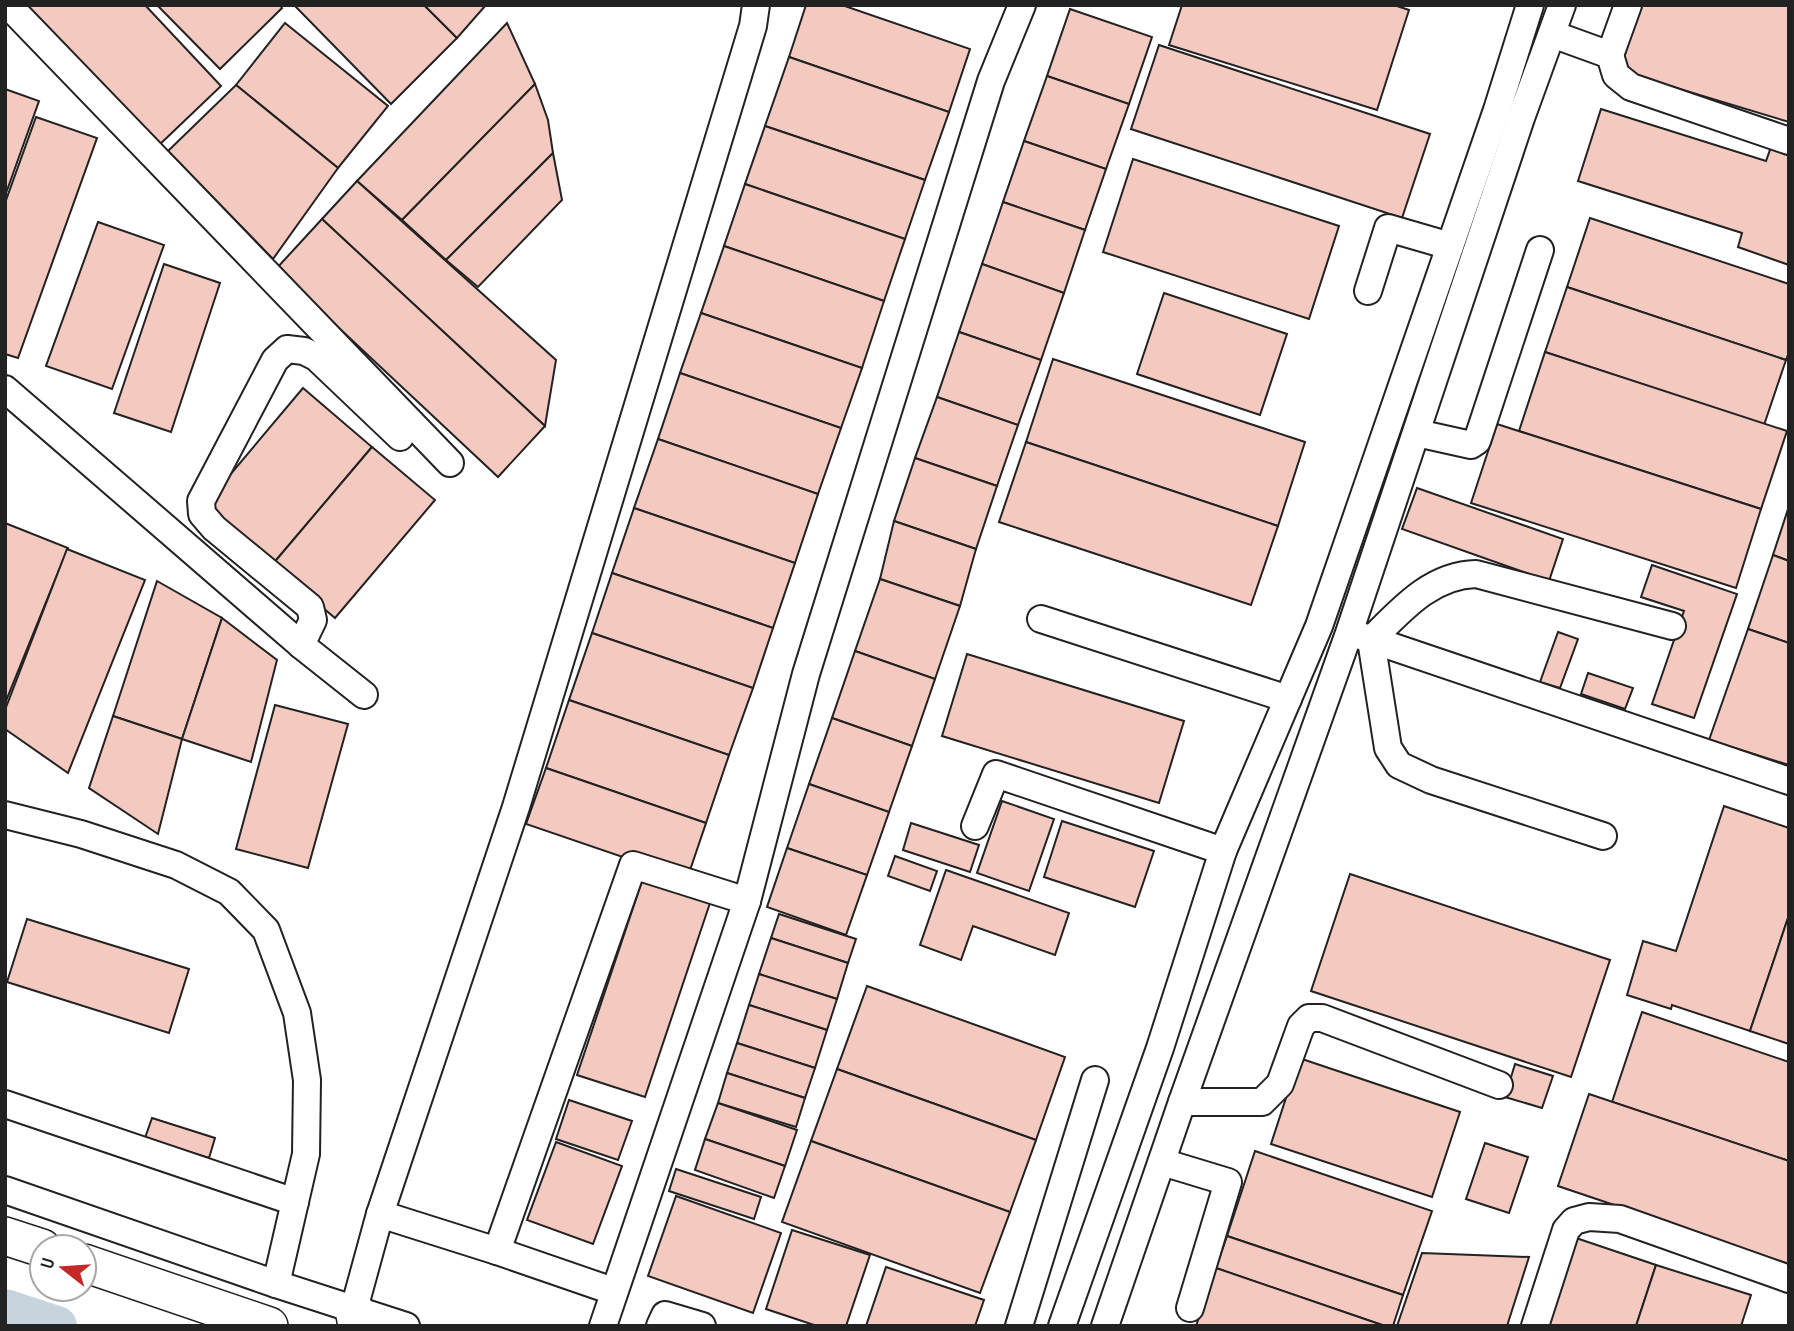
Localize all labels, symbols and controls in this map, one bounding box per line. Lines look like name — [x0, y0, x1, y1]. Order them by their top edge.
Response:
north arrow — [28, 1233, 98, 1303]
text: U — [36, 1255, 61, 1272]

